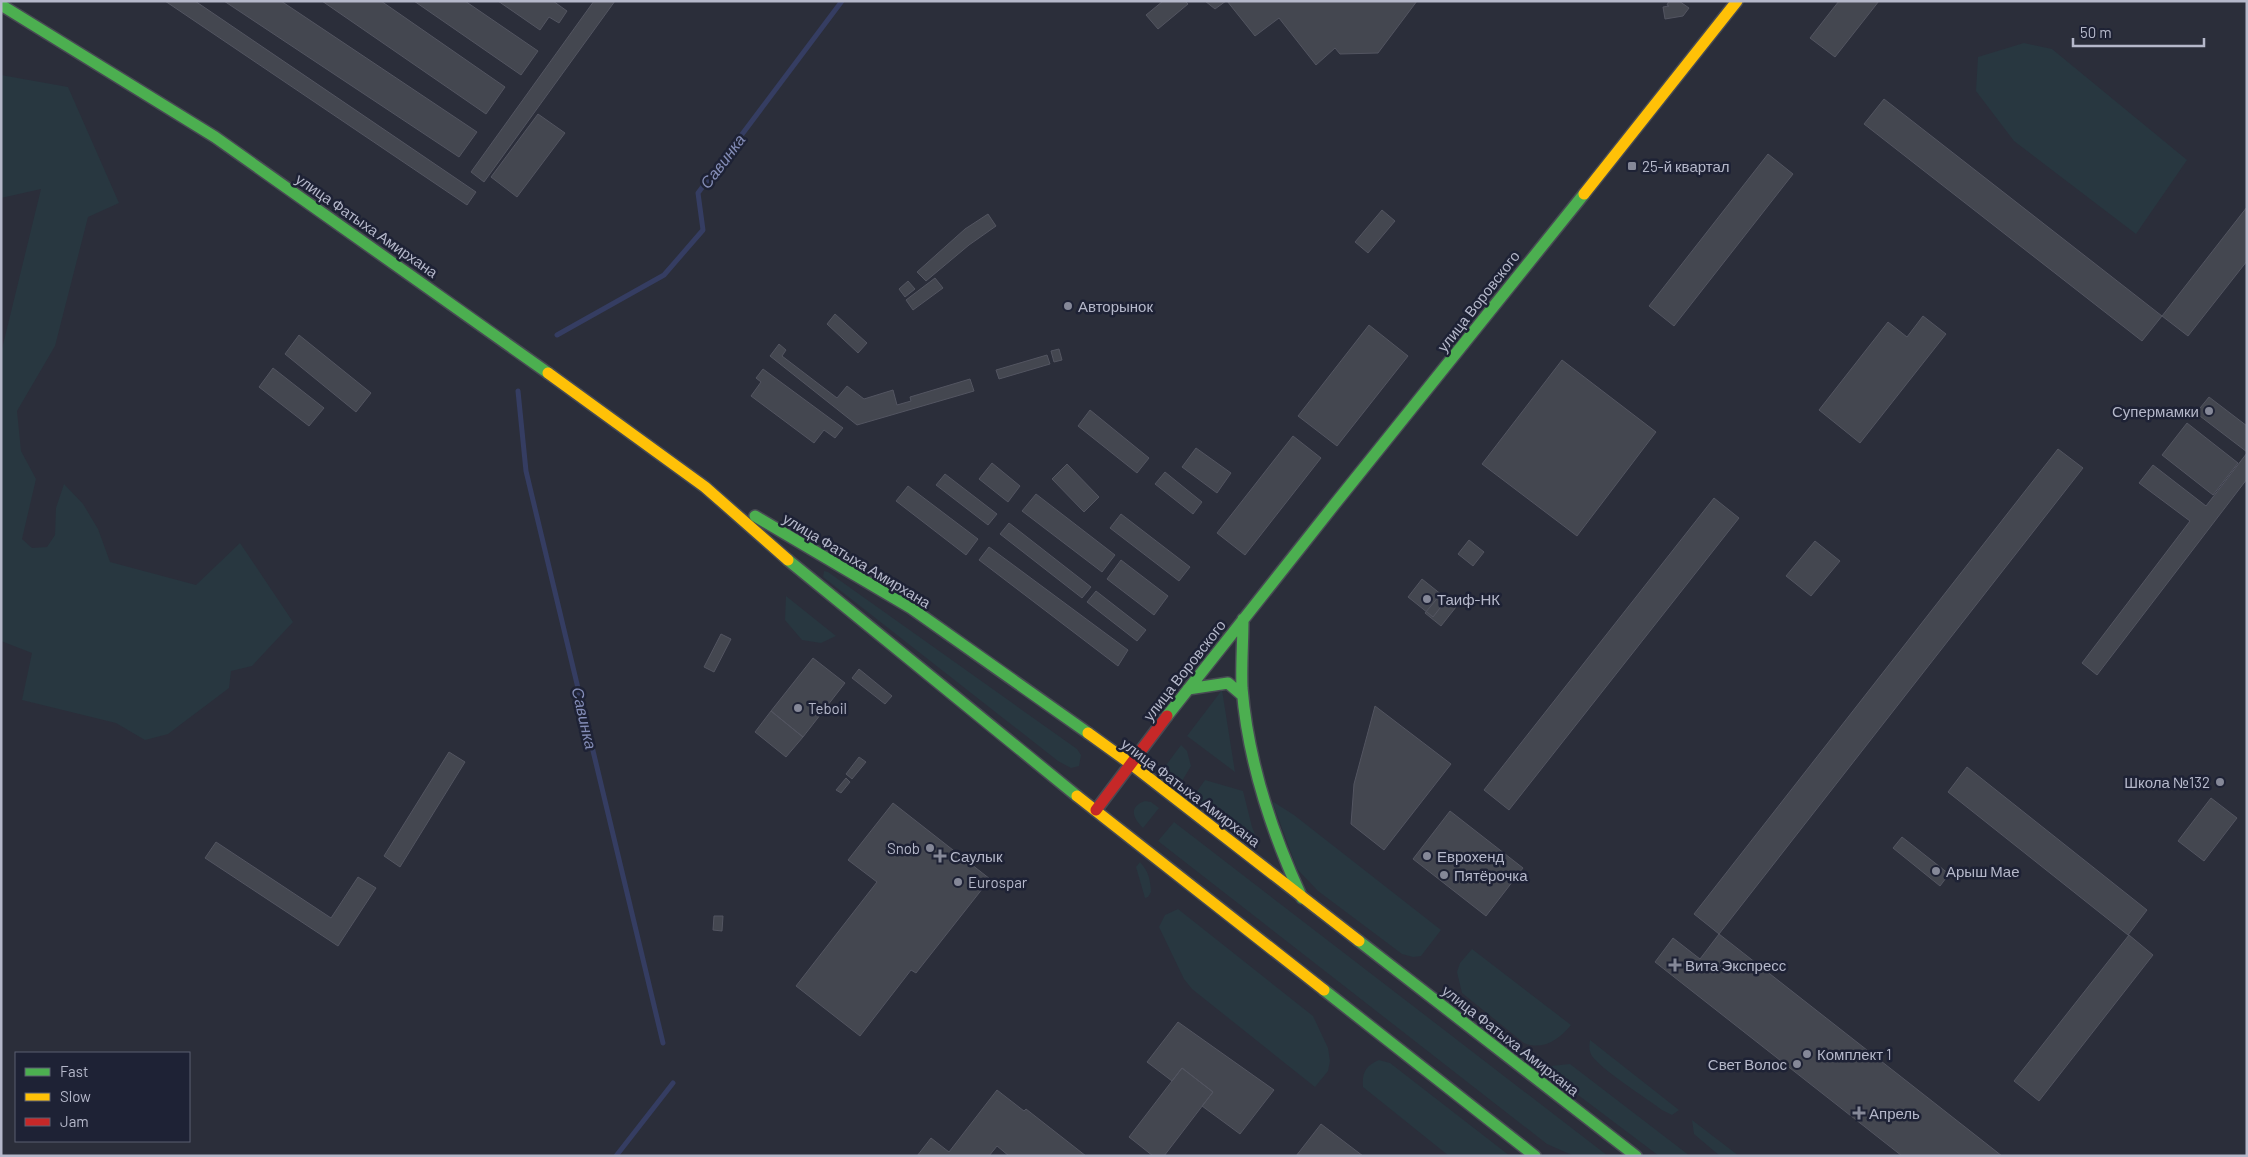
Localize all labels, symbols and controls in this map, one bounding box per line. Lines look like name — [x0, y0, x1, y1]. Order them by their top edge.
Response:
scale bar — [2073, 15, 2204, 47]
text: 50 m — [2080, 23, 2112, 41]
water label: Савинка — [695, 130, 749, 192]
place label: 25-й квартал — [1642, 157, 1730, 175]
marker: 25-й квартал — [1626, 160, 1638, 172]
street label: улица Фатыха Амирхана — [293, 169, 442, 281]
street label: улица Воровского — [1433, 247, 1523, 355]
place label: Авторынок — [1078, 297, 1153, 315]
marker: Авторынок — [1062, 300, 1074, 312]
place label: Супермамки — [2112, 402, 2199, 420]
marker: Супермамки — [2203, 405, 2215, 417]
street label: улица Фатыха Амирхана — [780, 509, 935, 612]
place label: Таиф-НК — [1437, 590, 1500, 608]
marker: Таиф-НК — [1421, 593, 1433, 605]
street label: улица Воровского — [1139, 616, 1229, 724]
water label: Савинка — [569, 685, 601, 751]
place label: Teboil — [808, 699, 847, 717]
marker: Teboil — [792, 702, 804, 714]
street label: улица Фатыха Амирхана — [1118, 734, 1264, 850]
place label: Школа №132 — [2124, 773, 2210, 791]
marker: Школа №132 — [2214, 776, 2226, 788]
place label: Snob — [887, 839, 920, 857]
marker: Snob — [924, 842, 936, 854]
place label: Саулык — [950, 847, 1003, 865]
place label: Еврохенд — [1437, 847, 1504, 865]
marker: Саулык — [934, 850, 946, 862]
marker: Еврохенд — [1421, 850, 1433, 862]
place label: Арыш Мае — [1946, 862, 2020, 880]
marker: Арыш Мае — [1930, 865, 1942, 877]
place label: Пятёрочка — [1454, 866, 1528, 884]
marker: Пятёрочка — [1438, 869, 1450, 881]
place label: Eurospar — [968, 873, 1028, 891]
marker: Eurospar — [952, 876, 964, 888]
place label: Вита Экспресс — [1685, 956, 1787, 974]
marker: Вита Экспресс — [1669, 959, 1681, 971]
street label: улица Фатыха Амирхана — [1439, 981, 1584, 1100]
place label: Комплект 1 — [1817, 1045, 1891, 1063]
marker: Комплект 1 — [1801, 1048, 1813, 1060]
legend — [15, 1052, 190, 1142]
place label: Свет Волос — [1708, 1055, 1787, 1073]
marker: Свет Волос — [1791, 1058, 1803, 1070]
text: Fast — [60, 1062, 88, 1080]
text: Slow — [60, 1087, 91, 1105]
place label: Апрель — [1869, 1104, 1920, 1122]
marker: Апрель — [1853, 1107, 1865, 1119]
text: Jam — [60, 1112, 89, 1130]

